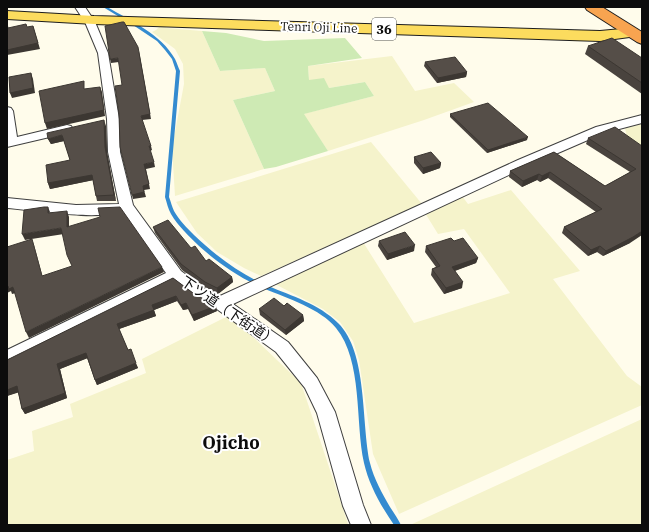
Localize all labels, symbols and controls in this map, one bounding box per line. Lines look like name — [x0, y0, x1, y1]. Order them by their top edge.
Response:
street label: Tenri Oji Line — [280, 18, 358, 36]
road number: 36 — [372, 18, 396, 40]
street label: 下ツ道（下街道） — [178, 272, 280, 350]
district label: Ojicho — [202, 431, 260, 454]

